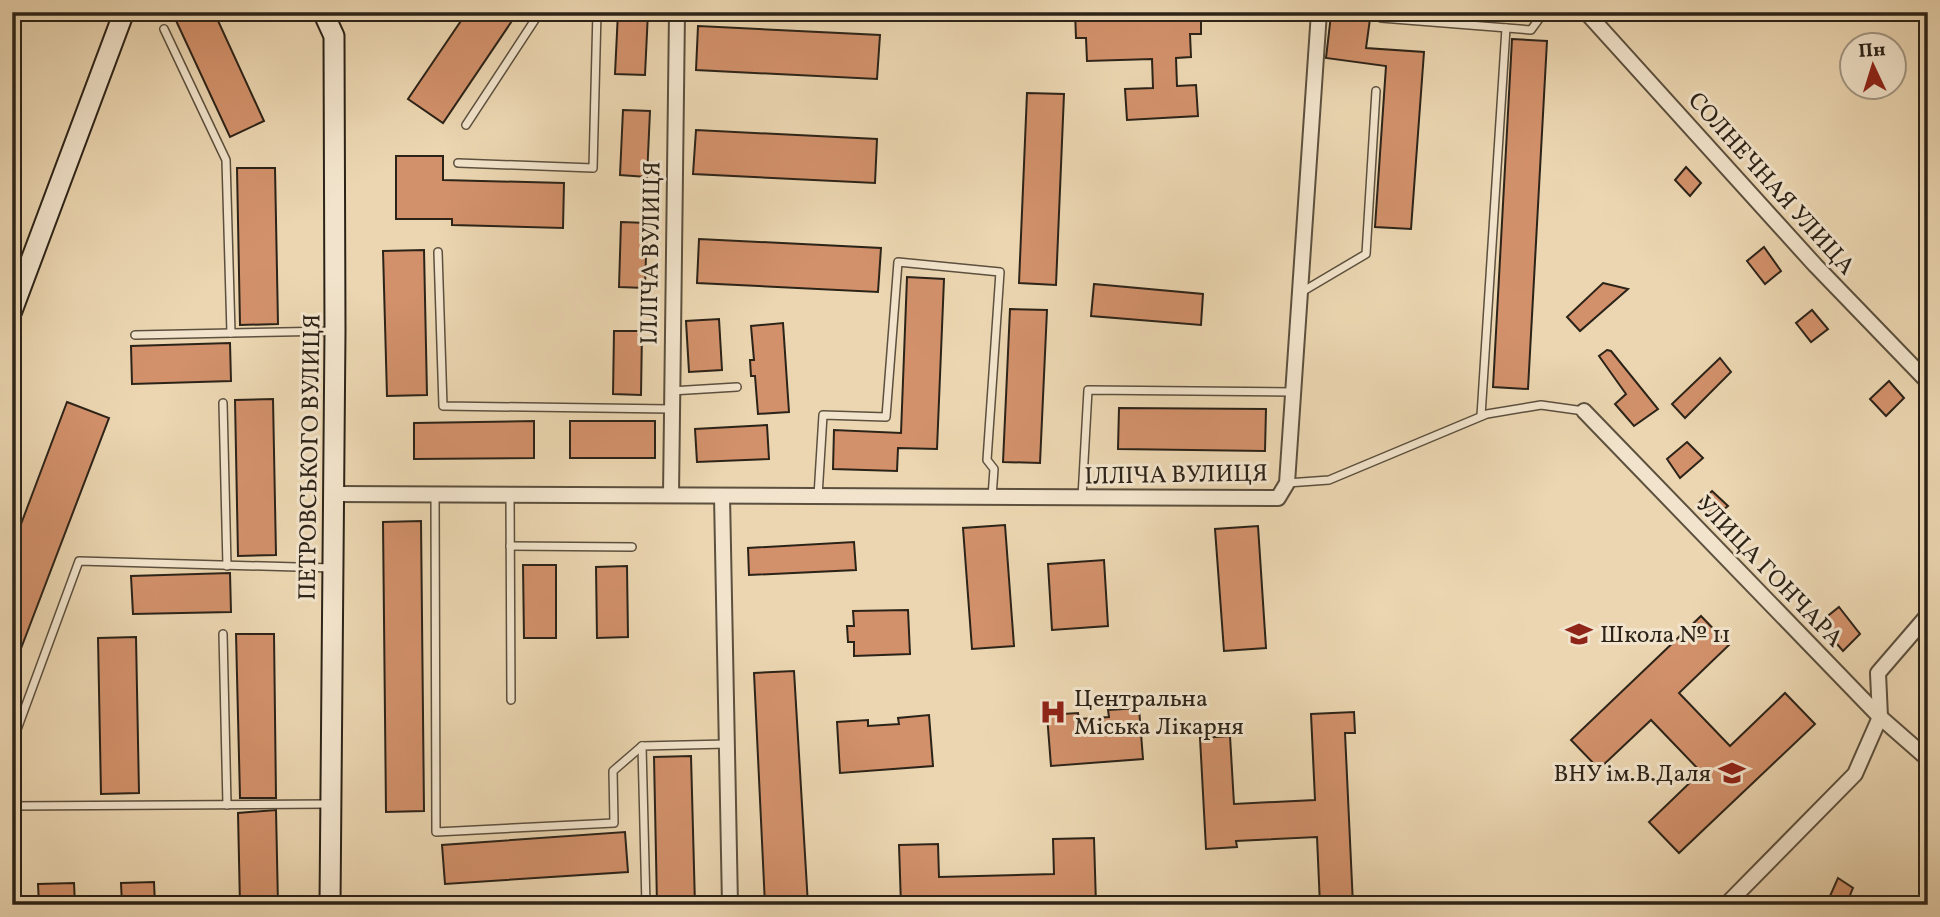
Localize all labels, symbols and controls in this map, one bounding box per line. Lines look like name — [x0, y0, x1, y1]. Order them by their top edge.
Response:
north arrow — [1839, 32, 1909, 102]
text: Пн — [1858, 37, 1886, 65]
street label: СОЛНЕЧНАЯ УЛИЦА — [1679, 85, 1862, 283]
street label: ІЛЛІЧА ВУЛИЦЯ — [633, 161, 671, 345]
street label: ПЕТРОВСЬКОГО ВУЛИЦЯ — [291, 313, 330, 601]
street label: ІЛЛІЧА ВУЛИЦЯ — [1084, 457, 1268, 495]
street label: УЛИЦА ГОНЧАРА — [1687, 489, 1850, 656]
school or university icon: Школа № 11 — [1564, 619, 1594, 649]
place label: Школа № 11 — [1600, 619, 1731, 653]
place label: Центральна Міська Лікарня — [1074, 683, 1244, 745]
hospital icon: Центральна Міська Лікарня — [1038, 697, 1068, 727]
place label: ВНУ ім.В.Даля — [1553, 758, 1711, 792]
school or university icon: ВНУ ім.В.Даля — [1717, 758, 1747, 788]

